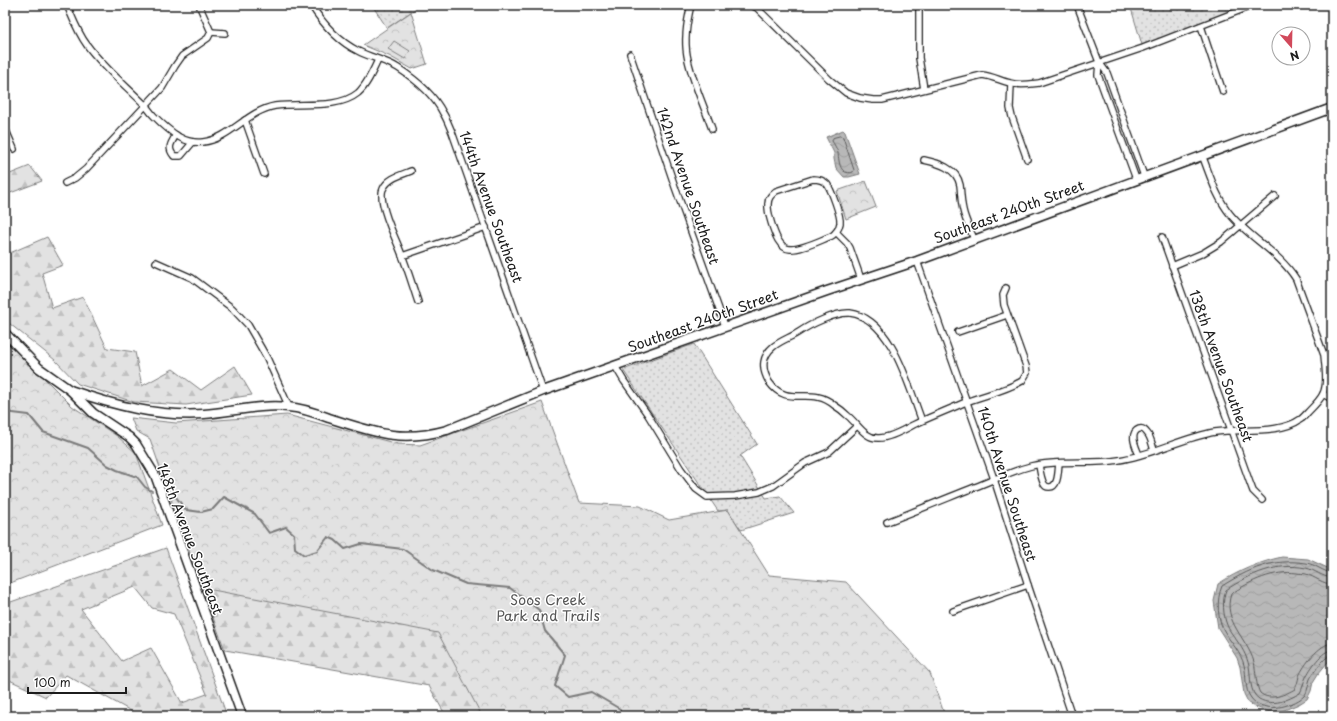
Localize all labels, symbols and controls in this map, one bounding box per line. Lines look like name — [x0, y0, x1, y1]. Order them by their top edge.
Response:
north arrow — [1271, 26, 1311, 66]
text: N — [1287, 46, 1302, 65]
street label: 142nd Avenue Southeast — [652, 105, 725, 267]
street label: 144th Avenue Southeast — [454, 128, 529, 286]
street label: Southeast 240th Street — [931, 174, 1087, 249]
street label: Southeast 240th Street — [625, 283, 781, 358]
street label: 138th Avenue Southeast — [1184, 287, 1259, 445]
street label: 140th Avenue Southeast — [972, 404, 1043, 564]
street label: 148th Avenue Southeast — [152, 460, 229, 618]
park label: Soos Creek Park and Trails — [496, 589, 600, 626]
scale bar — [28, 669, 126, 695]
text: 100 m — [34, 673, 71, 691]

